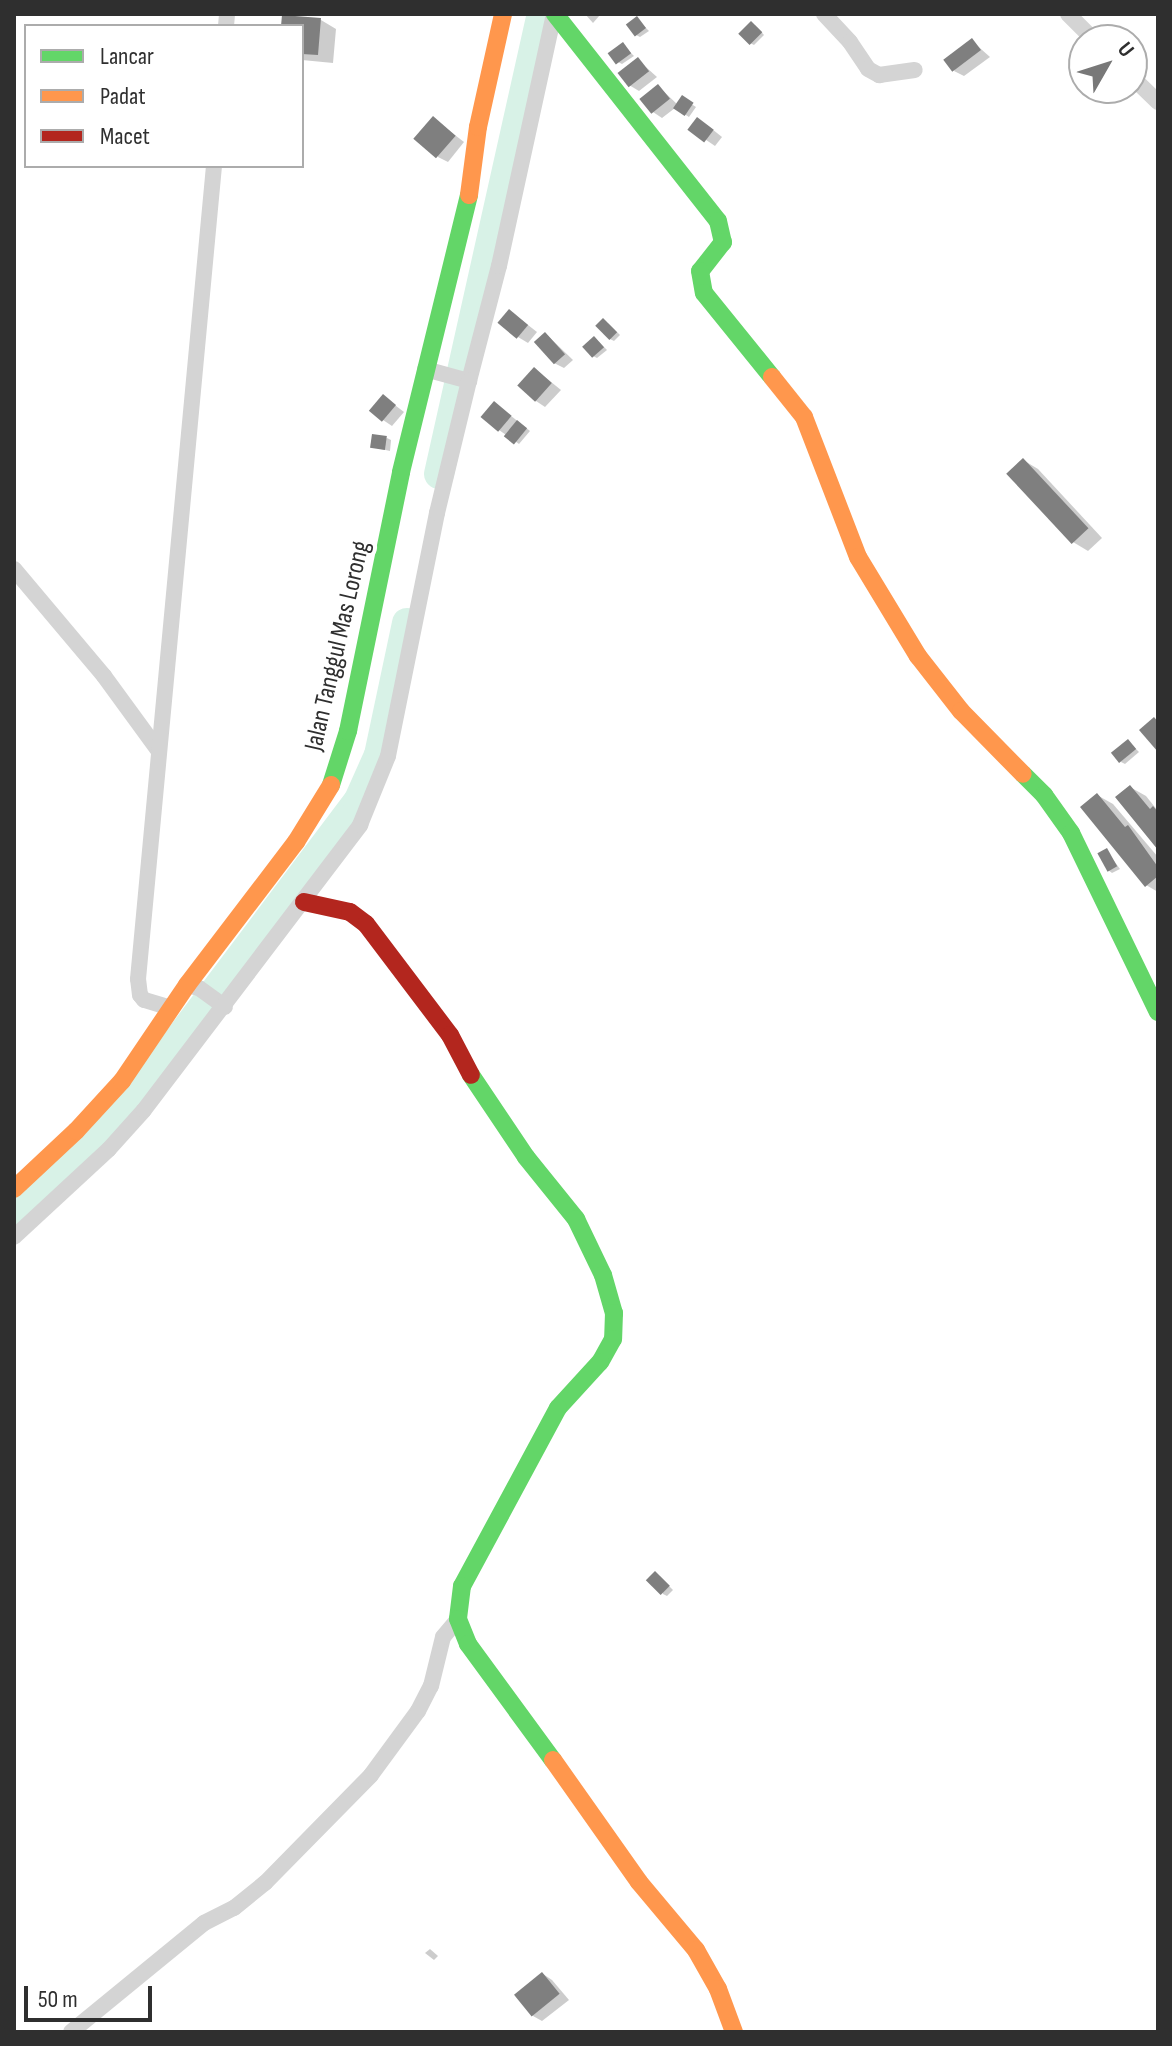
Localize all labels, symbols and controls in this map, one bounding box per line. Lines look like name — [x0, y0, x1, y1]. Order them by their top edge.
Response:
legend — [24, 24, 304, 168]
north arrow — [1068, 24, 1148, 104]
text: U — [1111, 37, 1140, 63]
text: Lancar — [100, 42, 154, 71]
text: Padat — [100, 82, 146, 111]
text: Macet — [100, 122, 150, 151]
street label: Jalan Tanggul Mas Lorong — [299, 538, 377, 754]
scale bar — [28, 1970, 156, 2020]
text: 50 m — [38, 1985, 78, 2014]

